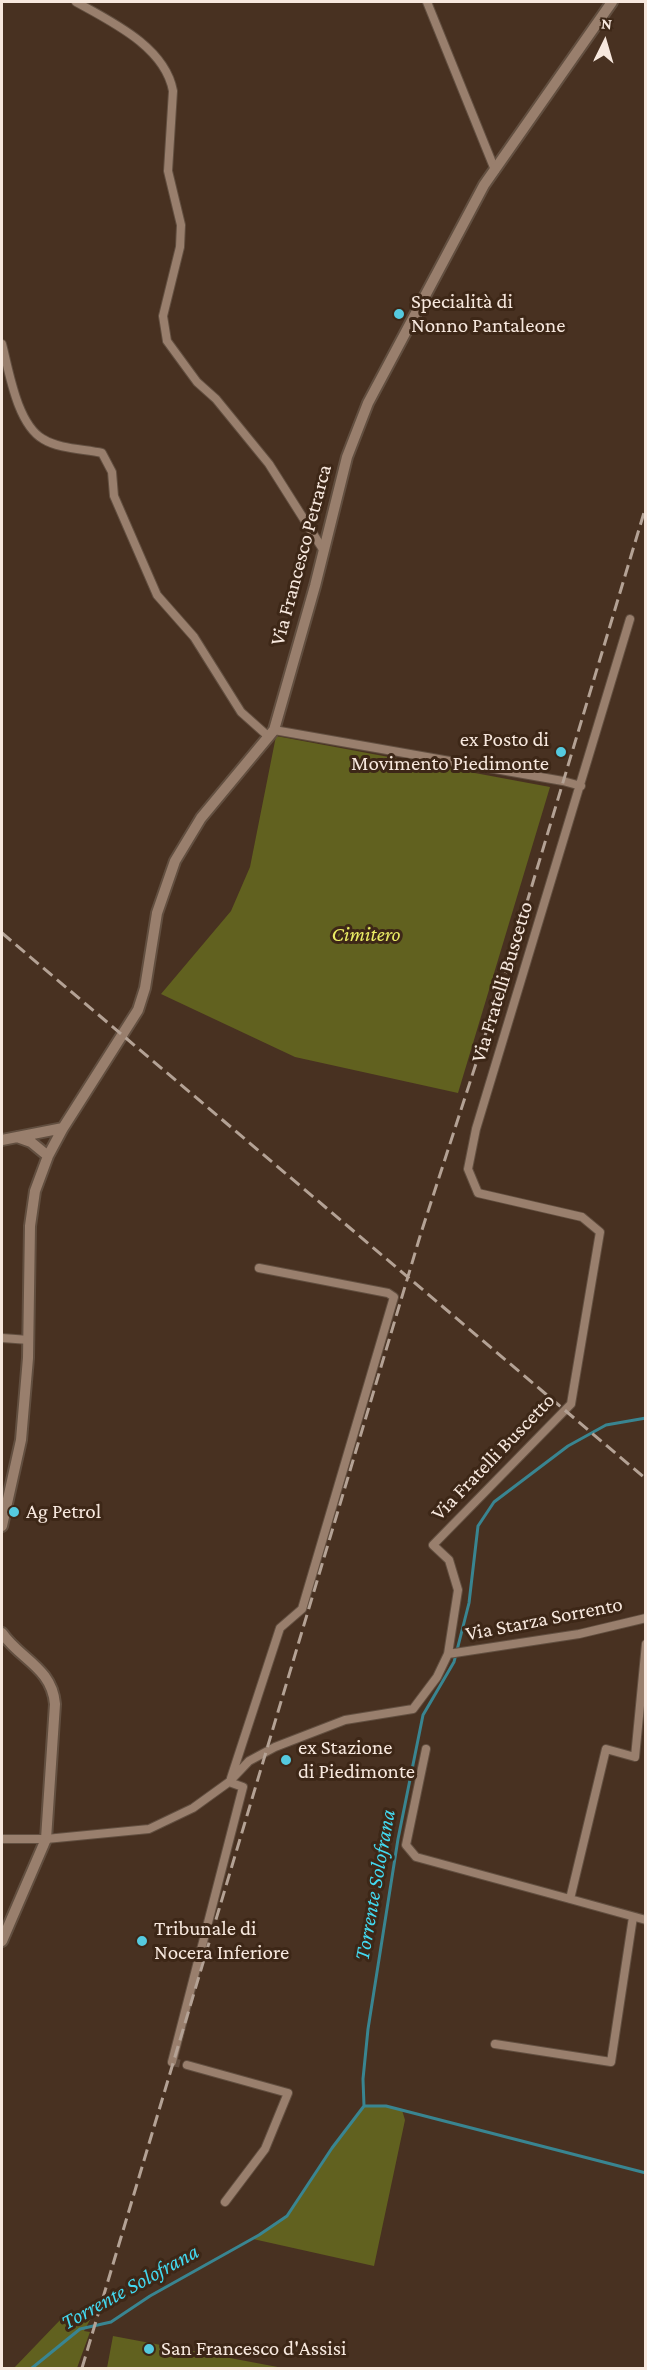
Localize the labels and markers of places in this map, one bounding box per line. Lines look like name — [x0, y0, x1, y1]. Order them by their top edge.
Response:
place label: Specialità di Nonno Pantaleone — [411, 289, 565, 339]
marker: Specialità di Nonno Pantaleone — [392, 307, 406, 321]
place label: ex Posto di Movimento Piedimonte — [351, 727, 549, 777]
marker: ex Posto di Movimento Piedimonte — [554, 745, 568, 759]
place label: Ag Petrol — [26, 1499, 101, 1525]
marker: Ag Petrol — [7, 1505, 21, 1519]
place label: ex Stazione di Piedimonte — [298, 1735, 415, 1785]
marker: ex Stazione di Piedimonte — [279, 1753, 293, 1767]
place label: Tribunale di Nocera Inferiore — [154, 1916, 289, 1966]
marker: Tribunale di Nocera Inferiore — [135, 1934, 149, 1948]
place label: San Francesco d'Assisi — [161, 2336, 347, 2362]
marker: San Francesco d'Assisi — [142, 2342, 156, 2356]

